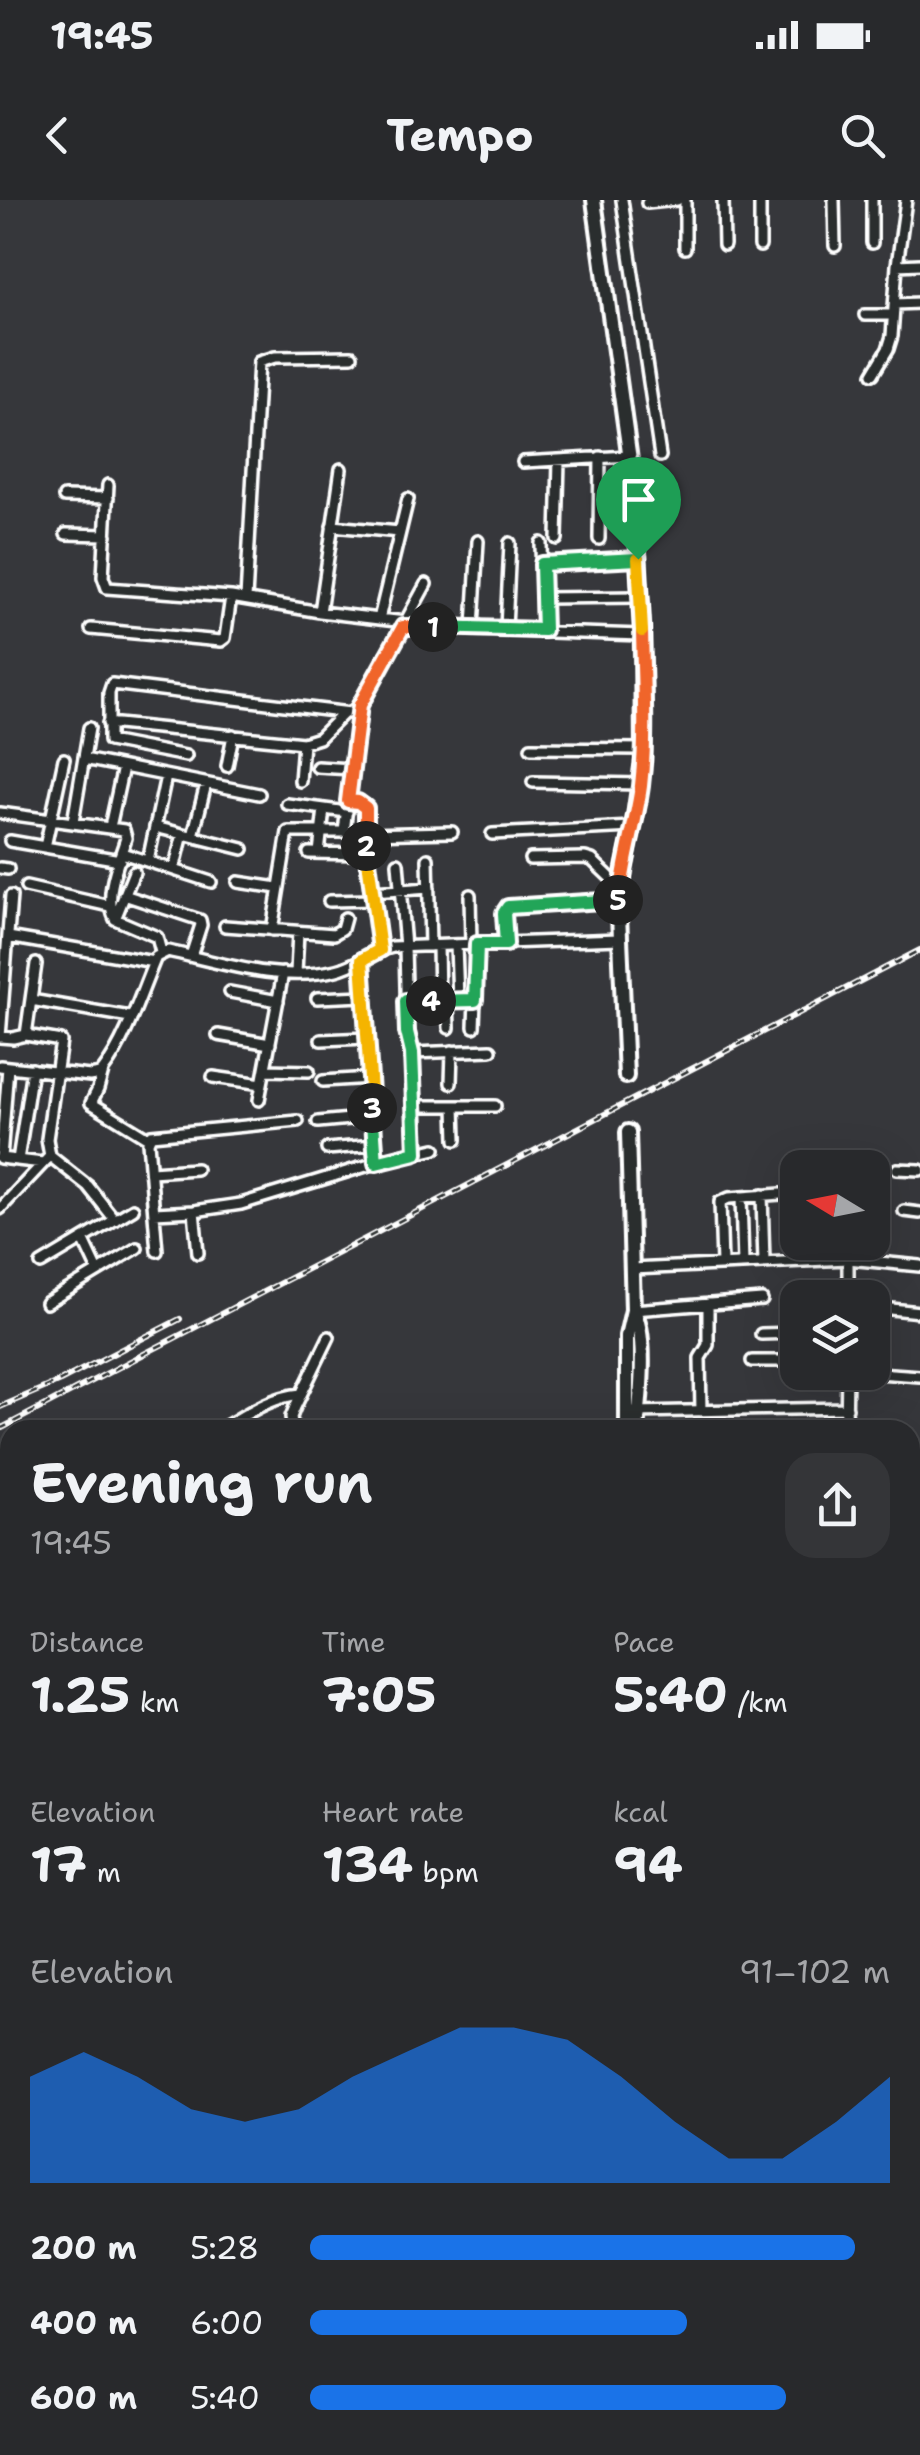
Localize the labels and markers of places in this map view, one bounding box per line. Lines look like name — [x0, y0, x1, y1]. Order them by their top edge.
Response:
pin — [596, 457, 681, 560]
pin: 1 — [408, 602, 458, 652]
pin: 2 — [341, 821, 391, 871]
pin: 5 — [593, 875, 643, 925]
pin: 4 — [406, 976, 456, 1026]
pin: 3 — [347, 1083, 397, 1133]

